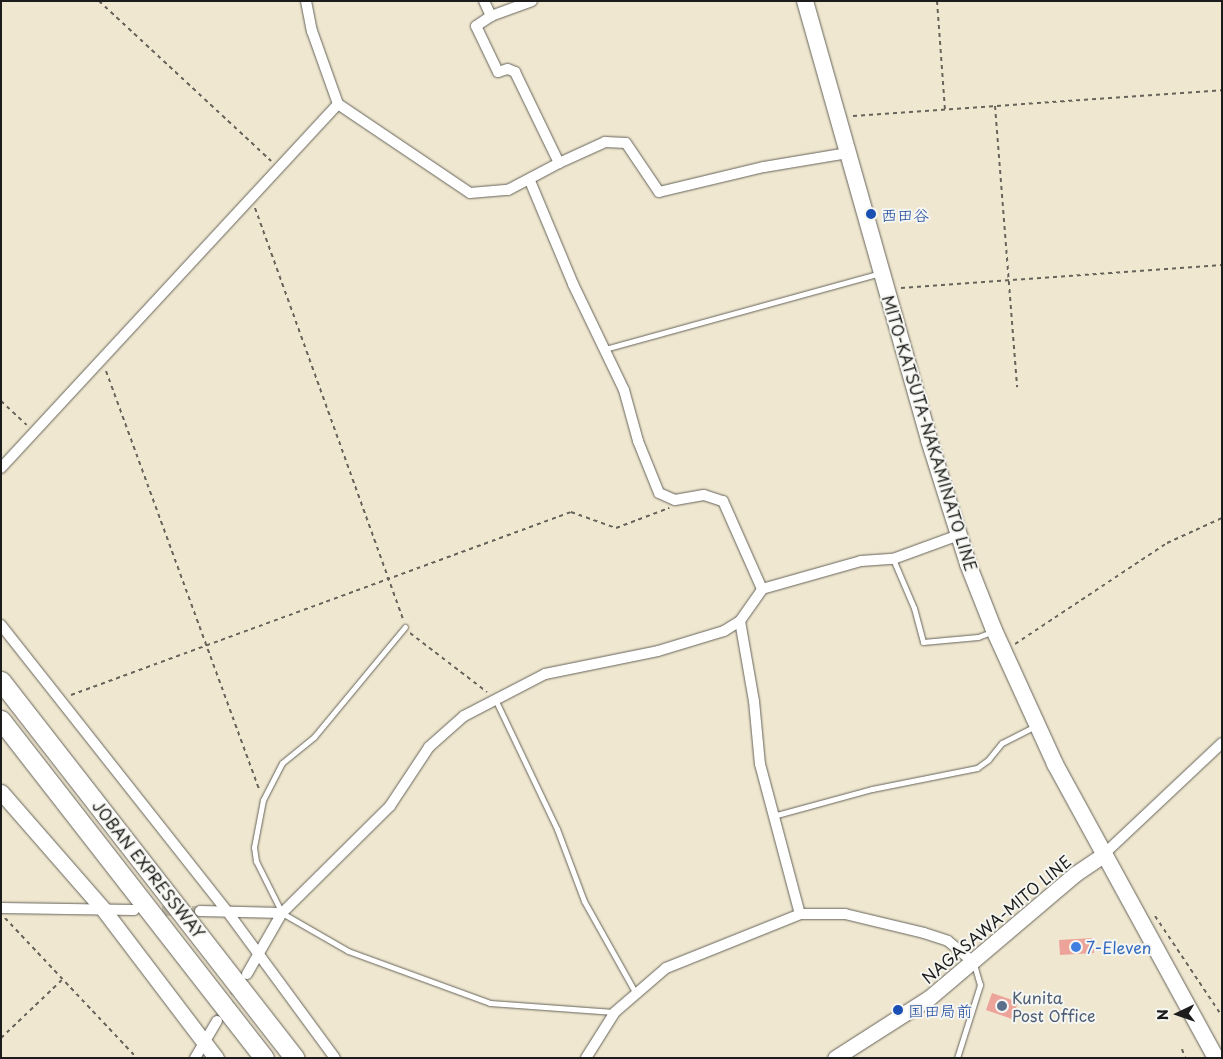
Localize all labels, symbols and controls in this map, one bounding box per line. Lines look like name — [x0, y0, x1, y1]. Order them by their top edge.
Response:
place label: 西田谷 — [881, 204, 929, 224]
marker: 西田谷 — [865, 208, 877, 220]
street label: MITO-KATSUTA-NAKAMINATO LINE — [879, 292, 981, 574]
street label: JOBAN EXPRESSWAY — [89, 796, 209, 942]
street label: NAGASAWA-MITO LINE — [917, 851, 1075, 987]
place label: 7-Eleven — [1086, 937, 1151, 957]
marker: 7-Eleven — [1070, 941, 1082, 953]
place label: Kunita Post Office — [1012, 987, 1096, 1025]
north arrow — [1153, 989, 1203, 1039]
place label: 国田局前 — [908, 1000, 972, 1020]
marker: Kunita Post Office — [996, 1000, 1008, 1012]
marker: 国田局前 — [892, 1004, 904, 1016]
text: N — [1152, 1009, 1173, 1021]

